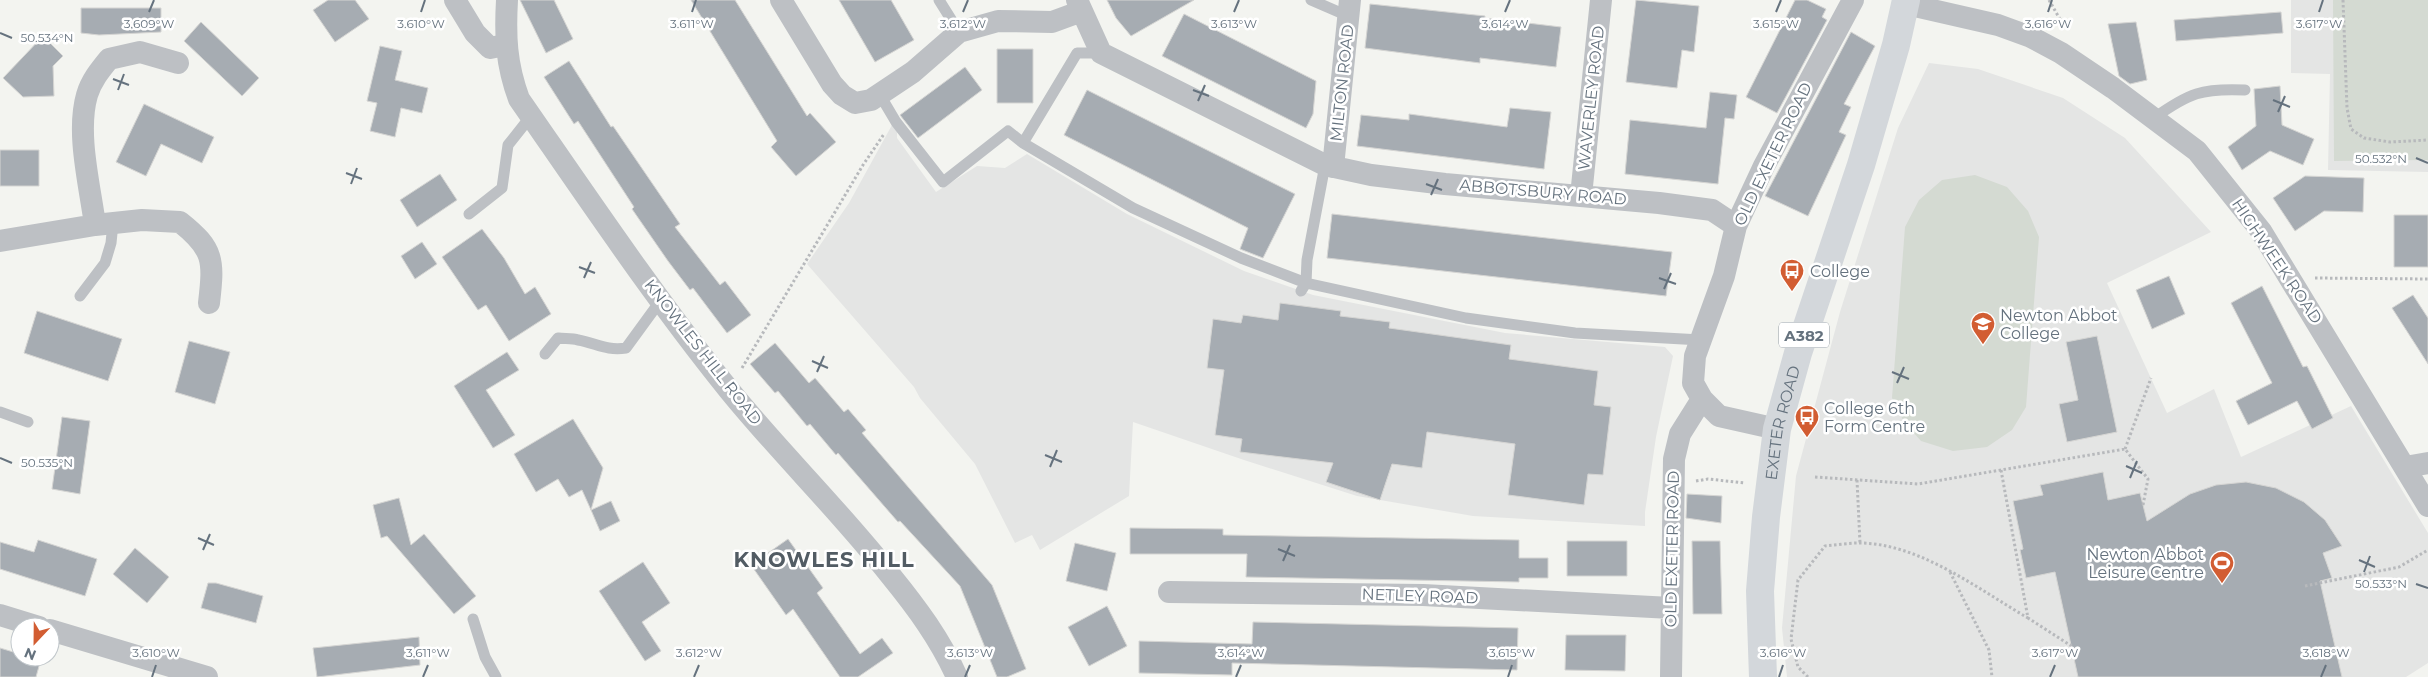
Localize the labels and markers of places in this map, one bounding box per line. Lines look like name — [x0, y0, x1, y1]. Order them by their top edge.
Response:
bus stop icon: College — [1779, 258, 1805, 292]
place label: College — [1810, 262, 1870, 281]
place label: Newton Abbot College — [2000, 306, 2118, 343]
school or university icon: Newton Abbot College — [1970, 311, 1996, 345]
place label: College 6th Form Centre — [1824, 399, 1925, 436]
bus stop icon: College 6th Form Centre — [1794, 404, 1820, 438]
place label: Newton Abbot Leisure Centre — [2086, 545, 2204, 582]
sports icon: Newton Abbot Leisure Centre — [2209, 550, 2235, 584]

